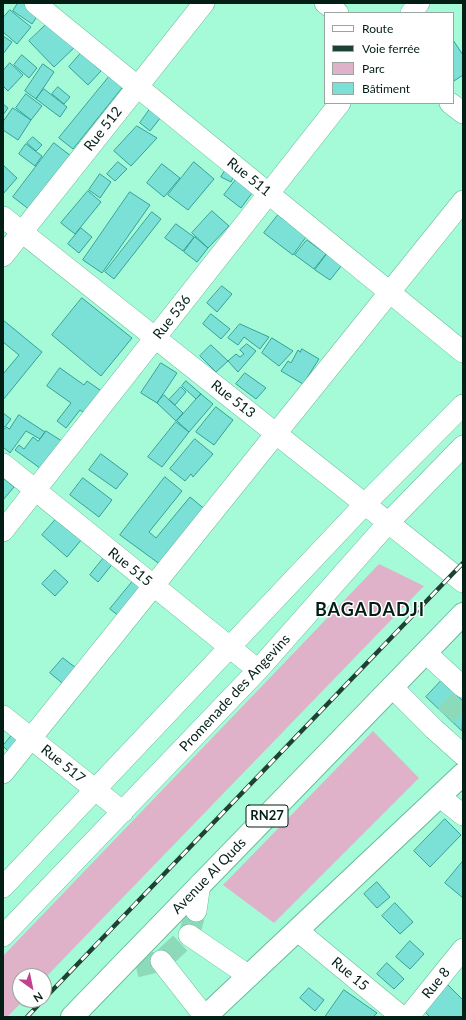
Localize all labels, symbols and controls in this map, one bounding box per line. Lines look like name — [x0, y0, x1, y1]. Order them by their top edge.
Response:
legend — [324, 12, 454, 104]
text: Route — [362, 21, 393, 36]
text: Voie ferrée — [362, 41, 420, 56]
text: Parc — [362, 61, 385, 76]
text: Bâtiment — [362, 81, 410, 96]
street label: Rue 512 — [80, 103, 126, 155]
street label: Rue 511 — [224, 154, 274, 200]
street label: Rue 536 — [149, 291, 195, 343]
street label: Rue 513 — [207, 376, 259, 422]
street label: Rue 515 — [105, 544, 155, 590]
district label: BAGADADJI — [315, 599, 425, 621]
street label: Promenade des Angevins — [176, 631, 294, 755]
street label: Rue 517 — [38, 741, 88, 787]
road number: RN27 — [246, 805, 288, 827]
street label: Avenue Al Quds — [169, 835, 249, 917]
street label: Rue 15 — [328, 954, 372, 994]
street label: Rue 8 — [418, 964, 454, 1002]
north arrow — [12, 968, 52, 1008]
text: N — [31, 990, 45, 1005]

